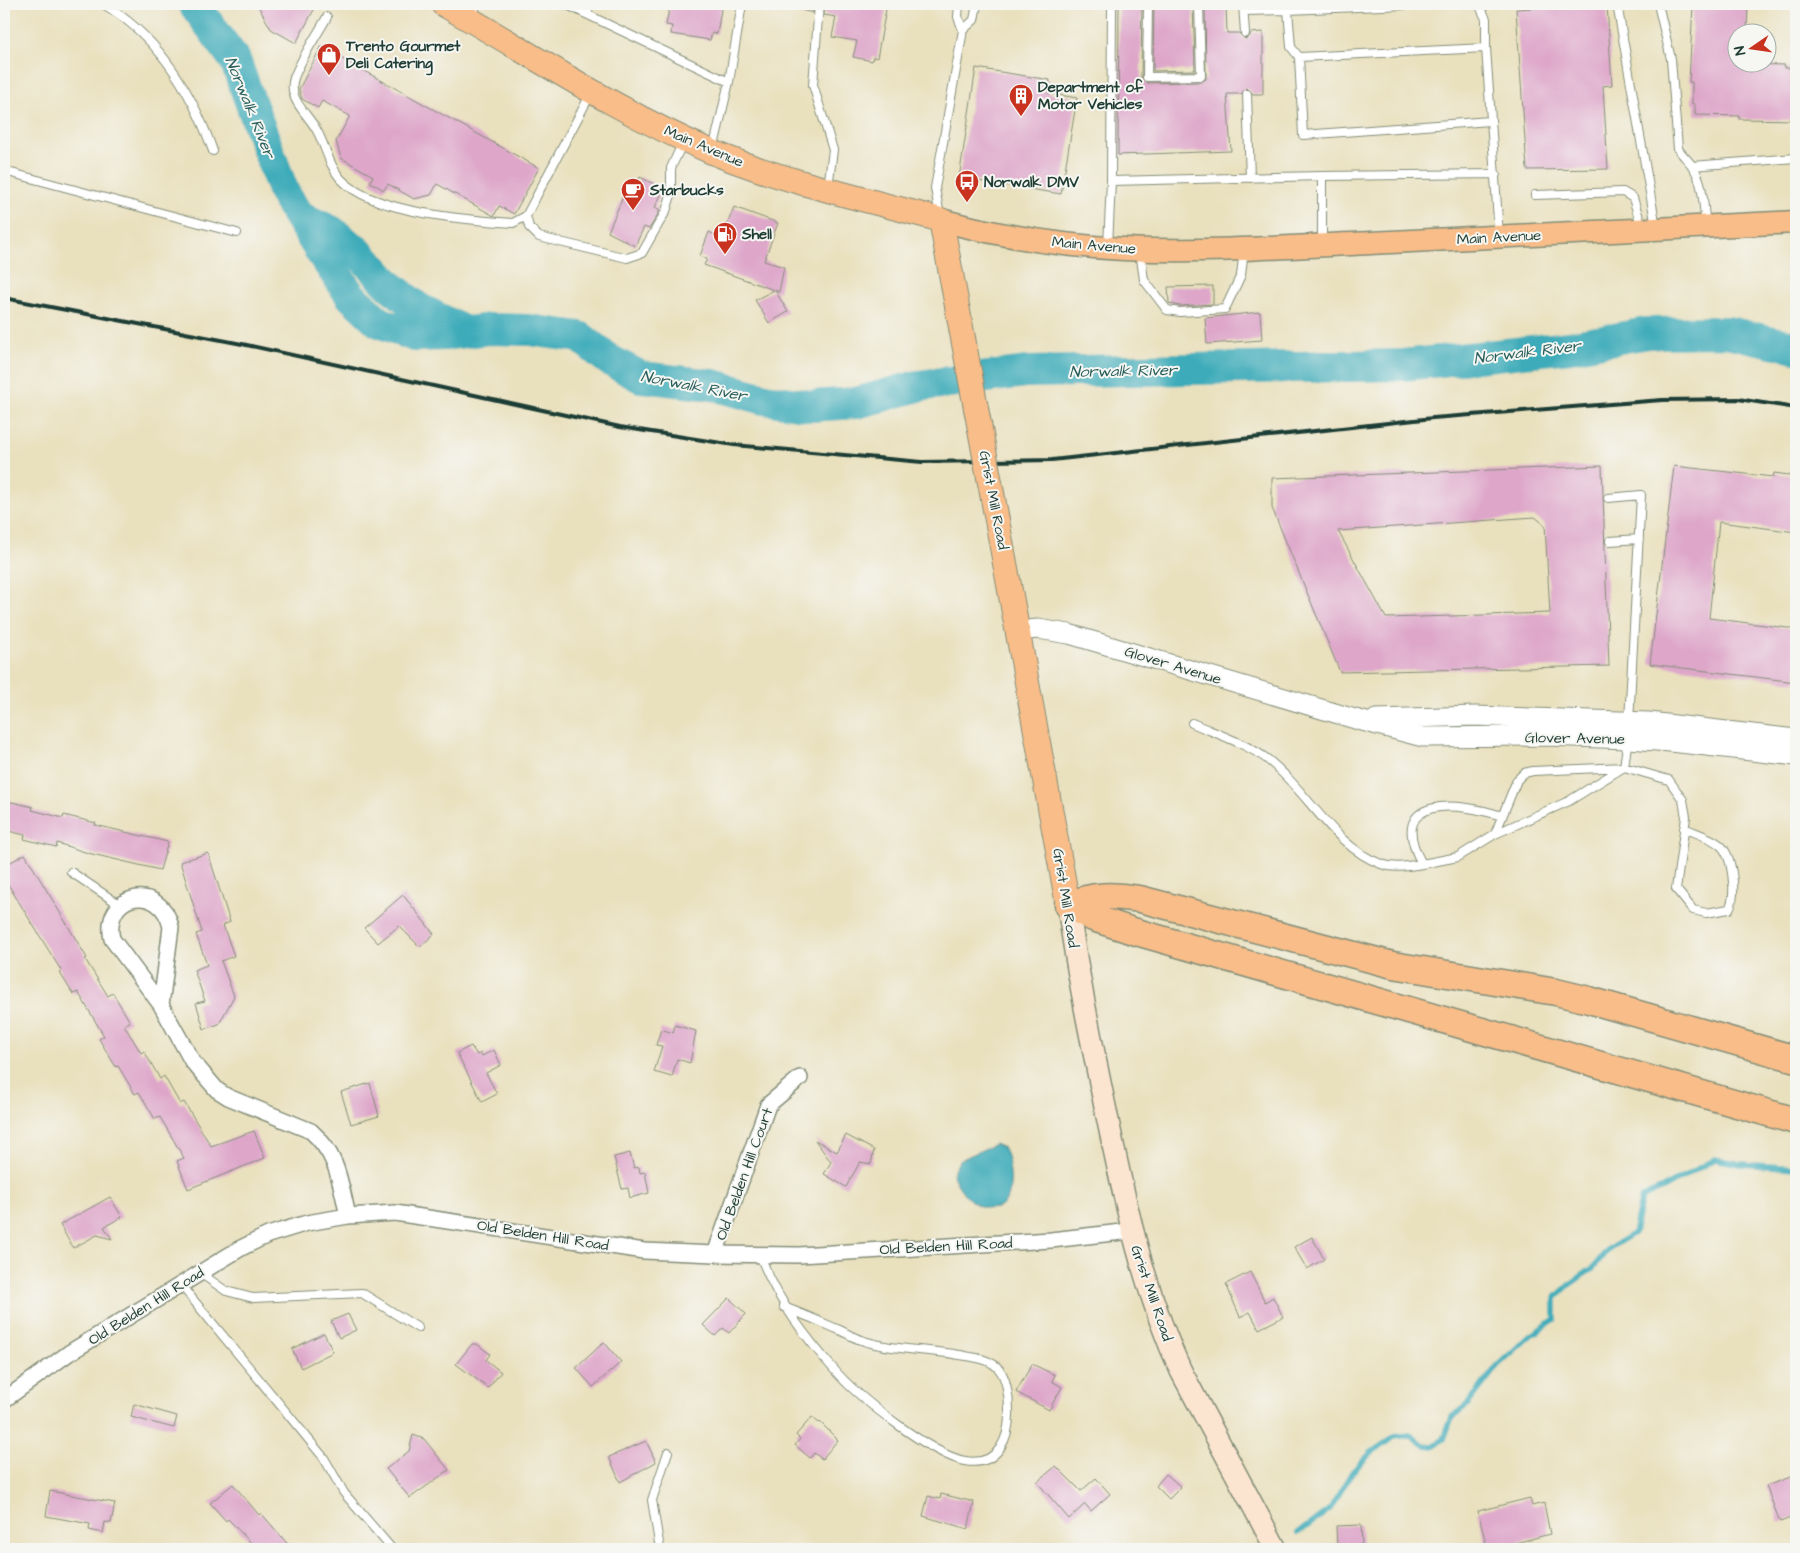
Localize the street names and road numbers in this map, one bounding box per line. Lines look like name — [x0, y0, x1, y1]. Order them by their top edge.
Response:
street label: Main Avenue — [661, 120, 747, 173]
street label: Main Avenue — [1456, 225, 1542, 250]
street label: Main Avenue — [1051, 231, 1137, 260]
street label: Grist Mill Road — [974, 449, 1013, 552]
street label: Glover Avenue — [1122, 641, 1224, 690]
street label: Glover Avenue — [1525, 727, 1625, 750]
street label: Grist Mill Road — [1047, 847, 1084, 950]
street label: Old Belden Hill Court — [711, 1105, 778, 1243]
street label: Old Belden Hill Road — [476, 1215, 611, 1256]
street label: Old Belden Hill Road — [879, 1233, 1013, 1260]
street label: Grist Mill Road — [1125, 1242, 1178, 1344]
street label: Old Belden Hill Road — [84, 1262, 209, 1351]

